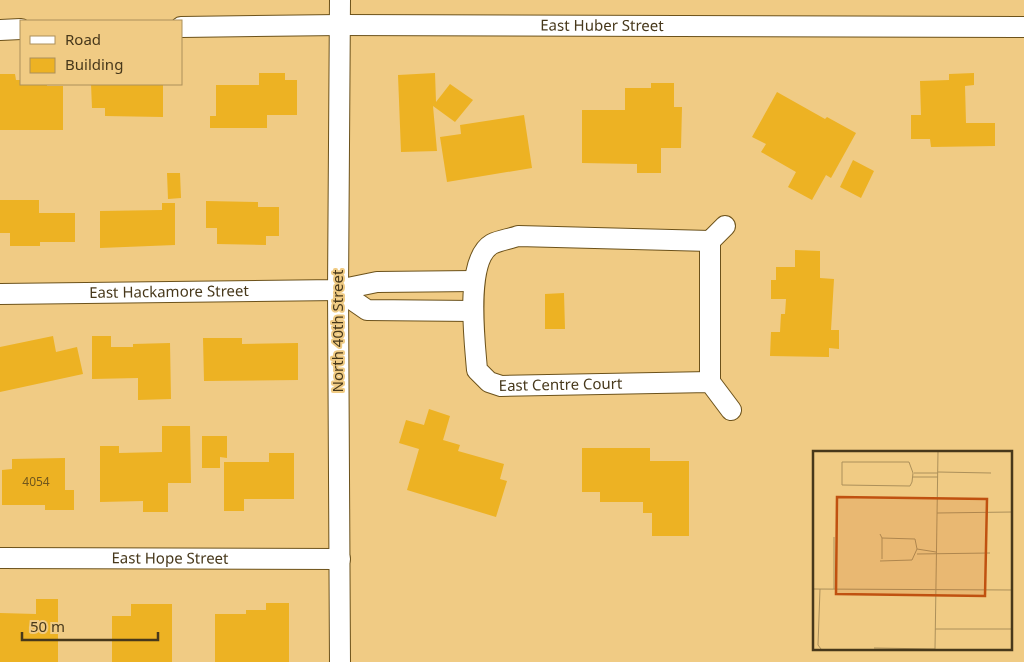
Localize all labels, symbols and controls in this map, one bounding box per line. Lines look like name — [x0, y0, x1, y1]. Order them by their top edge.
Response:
street label: East Huber Street — [540, 15, 664, 35]
legend — [20, 20, 182, 85]
text: Road — [65, 29, 101, 49]
text: Building — [65, 54, 123, 74]
street label: North 40th Street — [327, 269, 347, 392]
street label: East Hackamore Street — [89, 280, 250, 302]
street label: East Centre Court — [499, 373, 623, 395]
inset map — [813, 451, 1012, 650]
house number: 4054 — [22, 473, 50, 490]
street label: East Hope Street — [111, 547, 229, 568]
scale bar — [22, 610, 159, 642]
text: 50 m — [30, 616, 65, 636]

